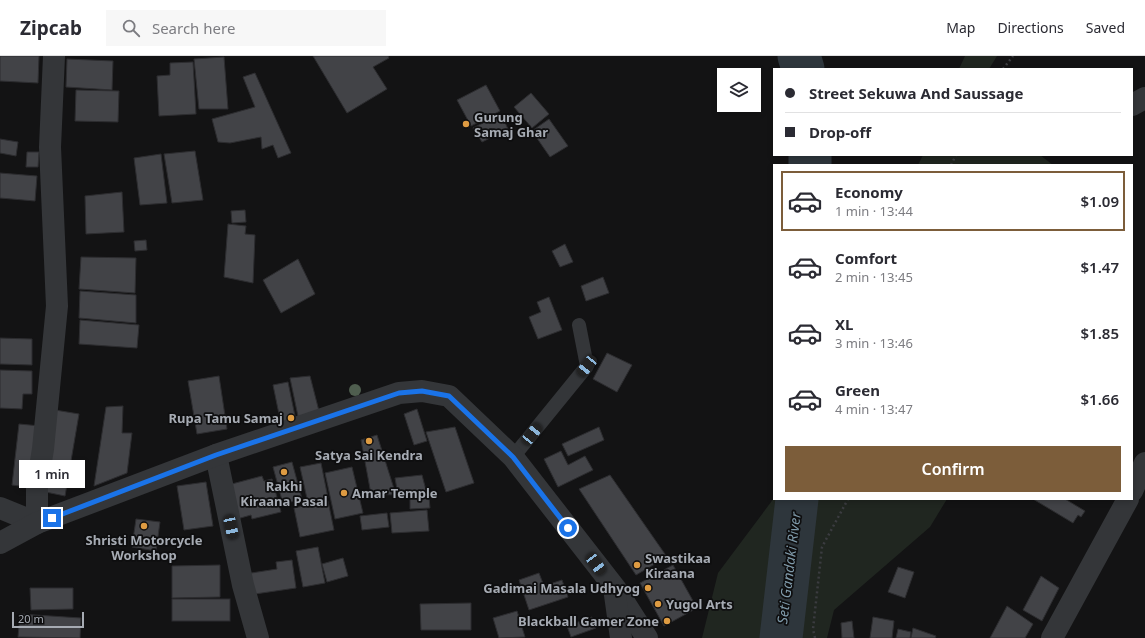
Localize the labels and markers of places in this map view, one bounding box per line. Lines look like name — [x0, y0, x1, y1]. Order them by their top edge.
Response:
place label: Gurung Samaj Ghar — [474, 108, 548, 141]
marker: Gurung Samaj Ghar — [461, 119, 471, 129]
place label: Rupa Tamu Samaj — [169, 409, 283, 427]
marker: Rupa Tamu Samaj — [286, 413, 296, 423]
marker: Satya Sai Kendra — [364, 436, 374, 446]
place label: Satya Sai Kendra — [315, 446, 423, 464]
marker: Rakhi Kiraana Pasal — [279, 467, 289, 477]
place label: Rakhi Kiraana Pasal — [240, 477, 328, 510]
place label: Amar Temple — [352, 484, 438, 502]
marker: Amar Temple — [339, 488, 349, 498]
marker: Shristi Motorcycle Workshop — [139, 521, 149, 531]
place label: Shristi Motorcycle Workshop — [86, 531, 203, 564]
place label: Swastikaa Kiraana — [645, 549, 711, 582]
marker: Swastikaa Kiraana — [632, 560, 642, 570]
place label: Gadimai Masala Udhyog — [483, 579, 640, 597]
marker: Gadimai Masala Udhyog — [643, 583, 653, 593]
place label: Yugol Arts — [666, 595, 733, 613]
marker: Yugol Arts — [653, 599, 663, 609]
place label: Blackball Gamer Zone — [518, 612, 659, 630]
marker: Blackball Gamer Zone — [662, 616, 672, 626]

